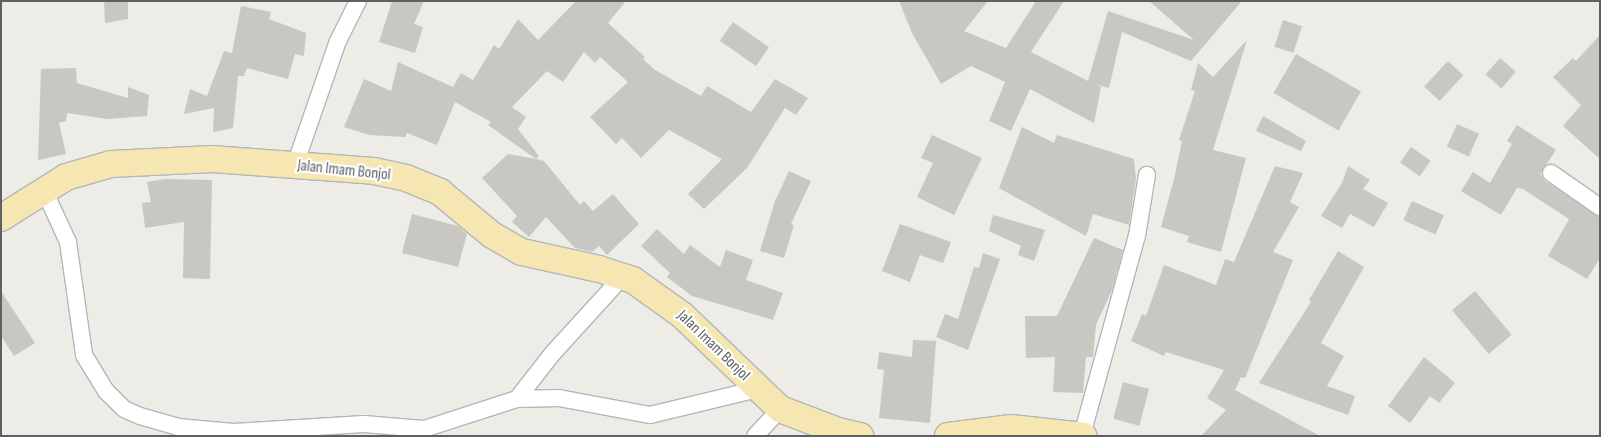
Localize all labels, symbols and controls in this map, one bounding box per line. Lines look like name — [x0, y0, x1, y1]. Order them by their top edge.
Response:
street label: Jalan Imam Bonjol — [296, 157, 392, 185]
street label: Jalan Imam Bonjol — [673, 307, 753, 385]

